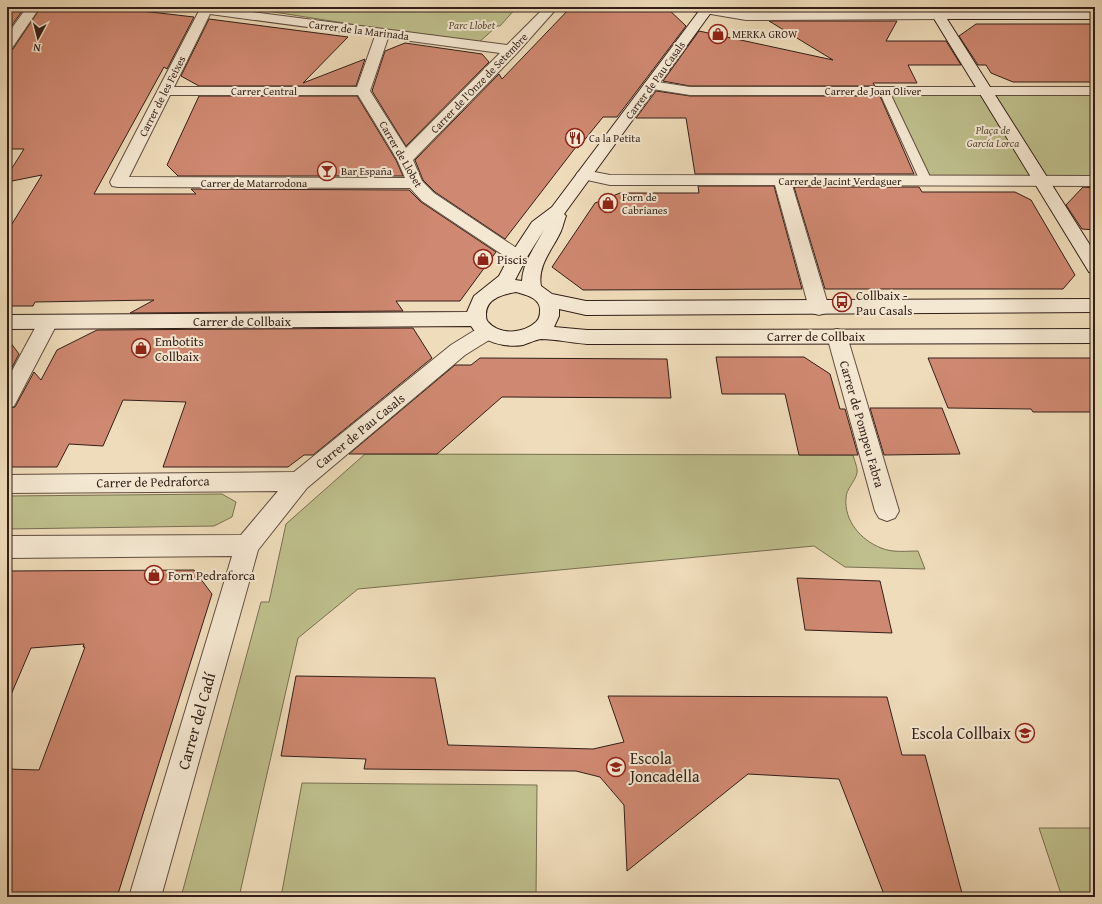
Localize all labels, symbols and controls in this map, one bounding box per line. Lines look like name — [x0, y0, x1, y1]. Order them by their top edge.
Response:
street label: Carrer de la Marinada — [308, 16, 411, 44]
park label: Parc Llobet — [448, 17, 496, 33]
north arrow — [18, 18, 58, 58]
shop icon: MERKA GROW — [707, 23, 729, 45]
place label: MERKA GROW — [732, 26, 798, 42]
street label: Carrer de l'Onze de Setembre — [427, 29, 531, 137]
street label: Carrer de Pau Casals — [621, 38, 689, 122]
text: N — [32, 39, 41, 56]
street label: Carrer de les Feixes — [135, 53, 189, 139]
street label: Carrer Central — [231, 83, 297, 99]
street label: Carrer de Joan Oliver — [825, 83, 922, 99]
street label: Carrer de Llobet — [375, 118, 427, 190]
park label: Plaça de García Lorca — [967, 122, 1019, 151]
restaurant icon: Ca la Petita — [564, 127, 586, 149]
place label: Ca la Petita — [589, 130, 641, 146]
bar icon: Bar España — [316, 160, 338, 182]
place label: Bar España — [341, 163, 393, 179]
street label: Carrer de Jacint Verdaguer — [778, 173, 902, 189]
street label: Carrer de Matarrodona — [201, 175, 308, 191]
place label: Forn de Cabrianes — [622, 189, 667, 218]
shop icon: Forn de Cabrianes — [597, 192, 619, 214]
shop icon: Piscis — [472, 248, 494, 270]
place label: Piscis — [497, 250, 527, 269]
place label: Collbaix - Pau Casals — [856, 286, 912, 320]
bus stop icon: Collbaix - Pau Casals — [831, 291, 853, 313]
street label: Carrer de Collbaix — [193, 312, 291, 331]
street label: Carrer de Collbaix — [767, 327, 865, 346]
place label: Embotits Collbaix — [155, 332, 204, 366]
shop icon: Embotits Collbaix — [130, 337, 152, 359]
street label: Carrer de Pompeu Fabra — [835, 358, 889, 491]
street label: Carrer de Pau Casals — [311, 389, 409, 473]
street label: Carrer de Pedraforca — [96, 471, 211, 492]
shop icon: Forn Pedraforca — [143, 564, 165, 586]
place label: Forn Pedraforca — [168, 566, 256, 585]
street label: Carrer del Cadí — [171, 669, 221, 772]
place label: Escola Collbaix — [911, 721, 1012, 745]
school or university icon: Escola Collbaix — [1014, 722, 1036, 744]
place label: Escola Joncadella — [628, 746, 700, 788]
school or university icon: Escola Joncadella — [605, 756, 627, 778]

